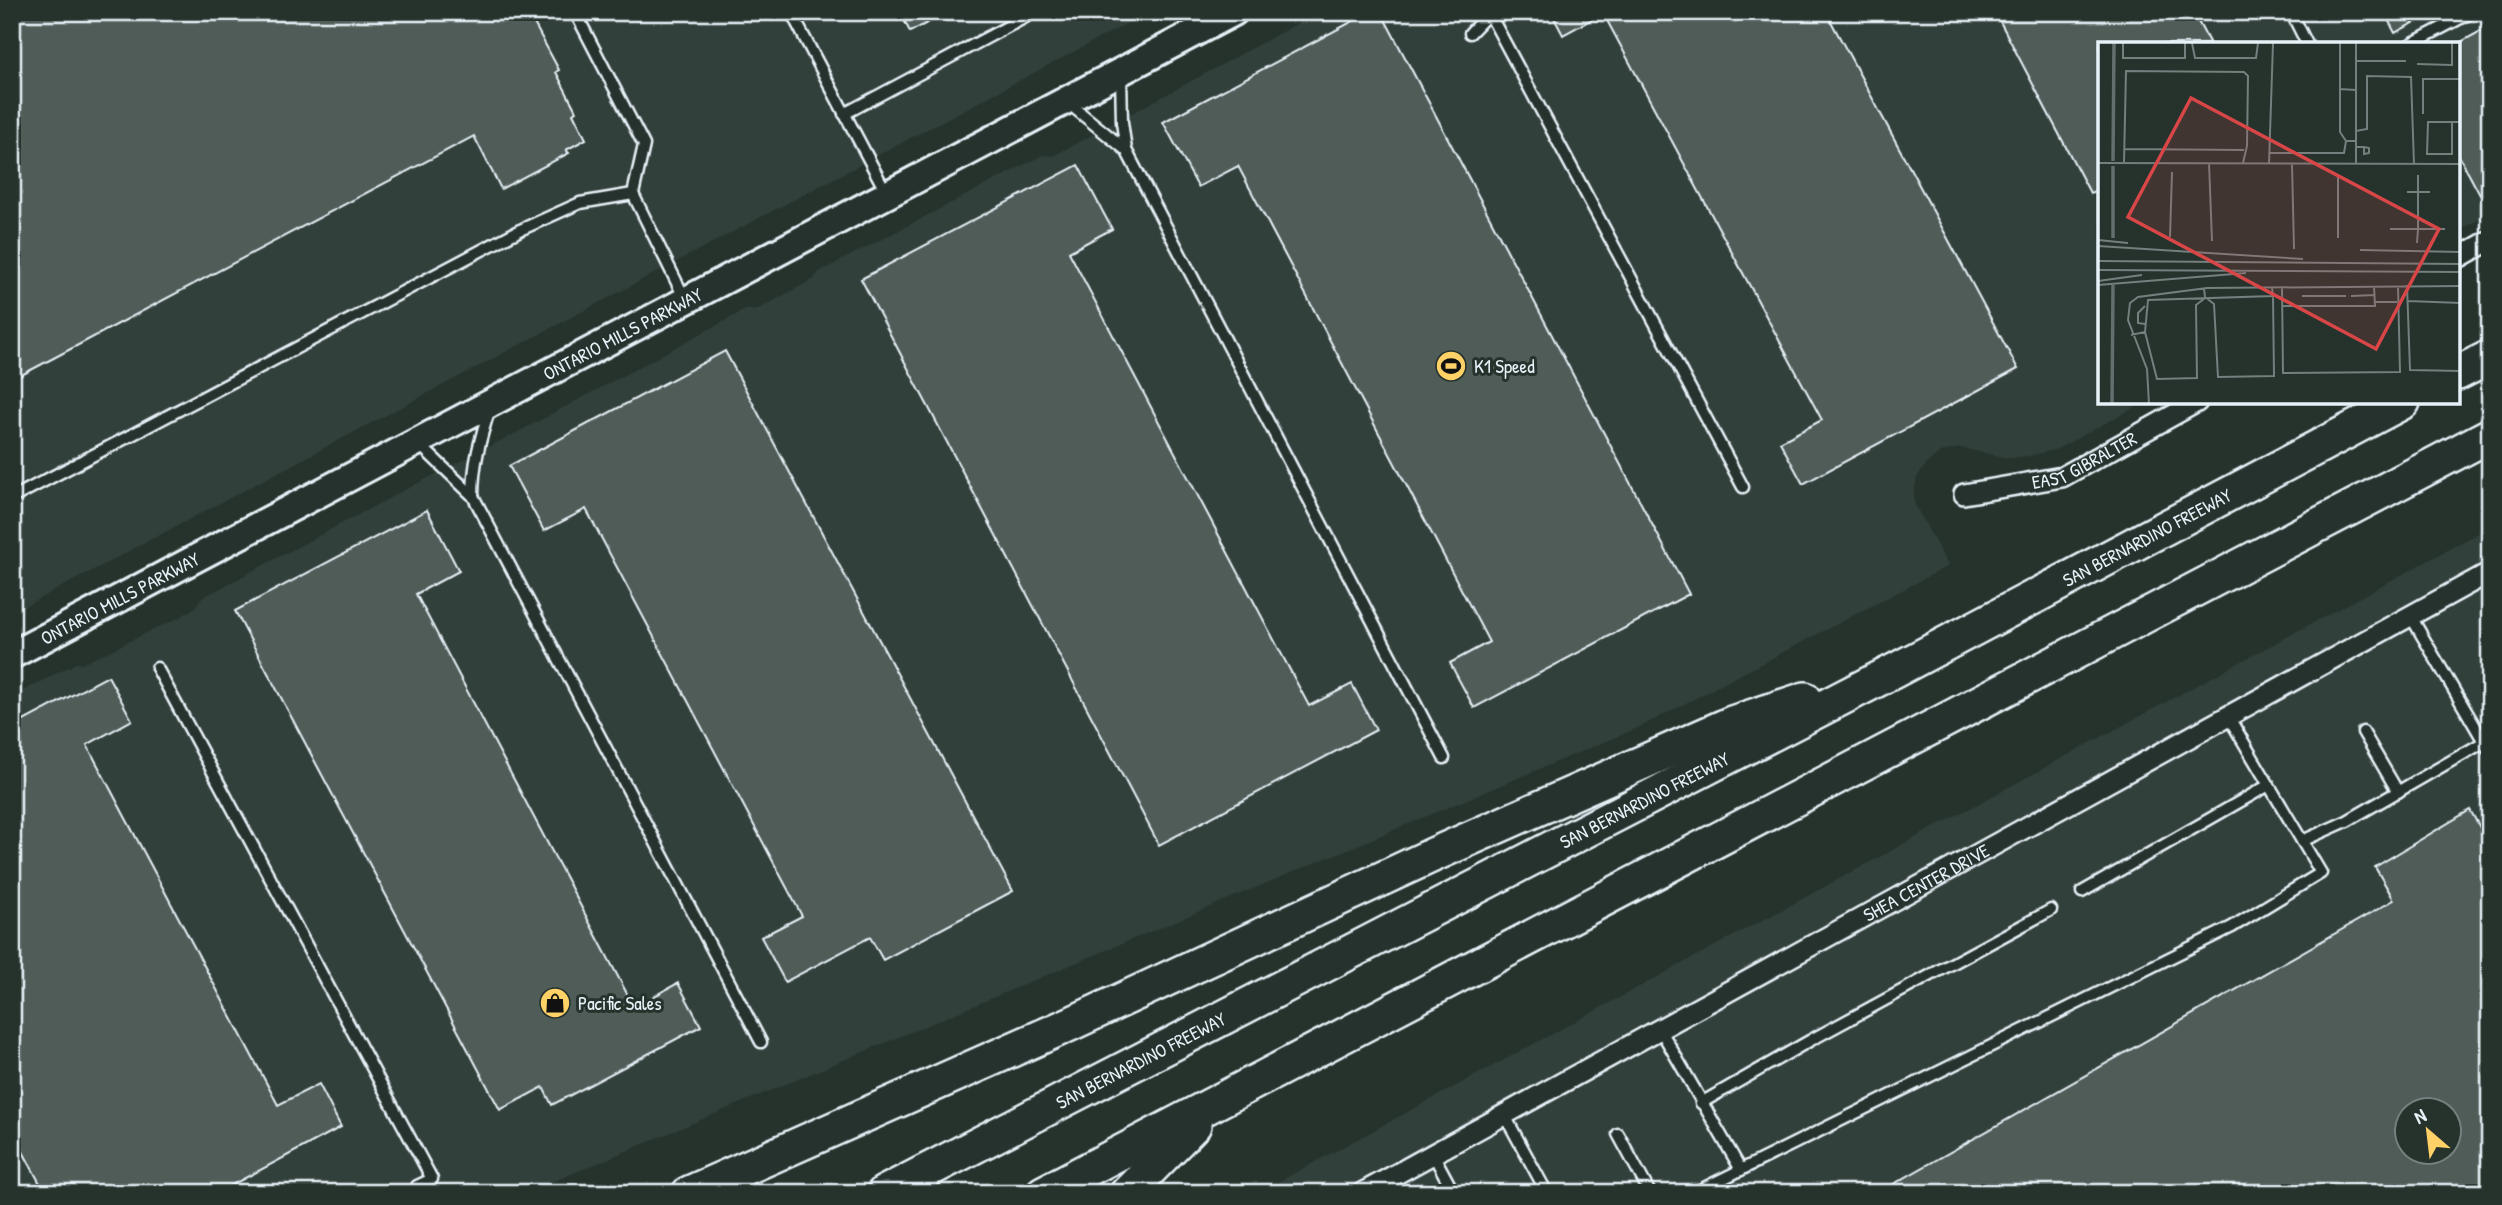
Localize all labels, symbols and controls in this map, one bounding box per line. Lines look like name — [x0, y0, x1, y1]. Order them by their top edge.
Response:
inset map — [2098, 42, 2460, 404]
street label: ONTARIO MILLS PARKWAY — [539, 281, 707, 386]
sports icon: K1 Speed — [1434, 349, 1468, 383]
place label: K1 Speed — [1474, 353, 1535, 379]
street label: EAST GIBRALTER — [2030, 425, 2142, 495]
street label: SAN BERNARDINO FREEWAY — [2058, 482, 2237, 593]
street label: ONTARIO MILLS PARKWAY — [36, 545, 205, 651]
street label: SAN BERNARDINO FREEWAY — [1555, 745, 1734, 855]
street label: SHEA CENTER DRIVE — [1858, 837, 1994, 928]
shop icon: Pacific Sales — [538, 986, 572, 1020]
place label: Pacific Sales — [578, 990, 662, 1016]
street label: SAN BERNARDINO FREEWAY — [1051, 1005, 1231, 1115]
north arrow — [2394, 1096, 2464, 1166]
text: N — [2409, 1102, 2431, 1130]

